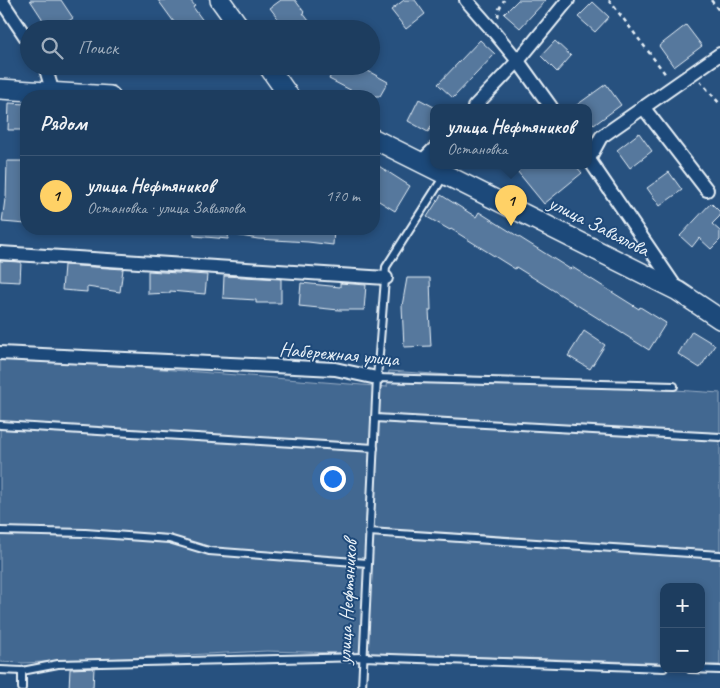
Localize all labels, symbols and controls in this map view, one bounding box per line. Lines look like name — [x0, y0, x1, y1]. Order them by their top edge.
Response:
search box — [20, 20, 380, 75]
icon: search — [38, 34, 66, 62]
text: Поиск — [78, 36, 118, 60]
popup — [430, 104, 592, 169]
text: Рядом — [40, 110, 87, 136]
text: улица Нефтяников — [447, 115, 575, 139]
text: Остановка — [447, 139, 507, 159]
text: улица Нефтяников — [87, 174, 214, 198]
pin: 1 — [495, 185, 527, 226]
text: 1 — [52, 186, 60, 206]
text: 170 m — [326, 186, 360, 206]
street label: улица Завьялова — [544, 190, 655, 263]
text: Остановка · улица Завьялова — [87, 198, 245, 218]
street label: Набережная улица — [278, 336, 402, 372]
your location — [320, 466, 346, 492]
street label: улица Нефтяников — [331, 534, 363, 666]
map controls — [660, 583, 705, 673]
button: + — [660, 583, 705, 628]
button: − — [660, 628, 705, 673]

